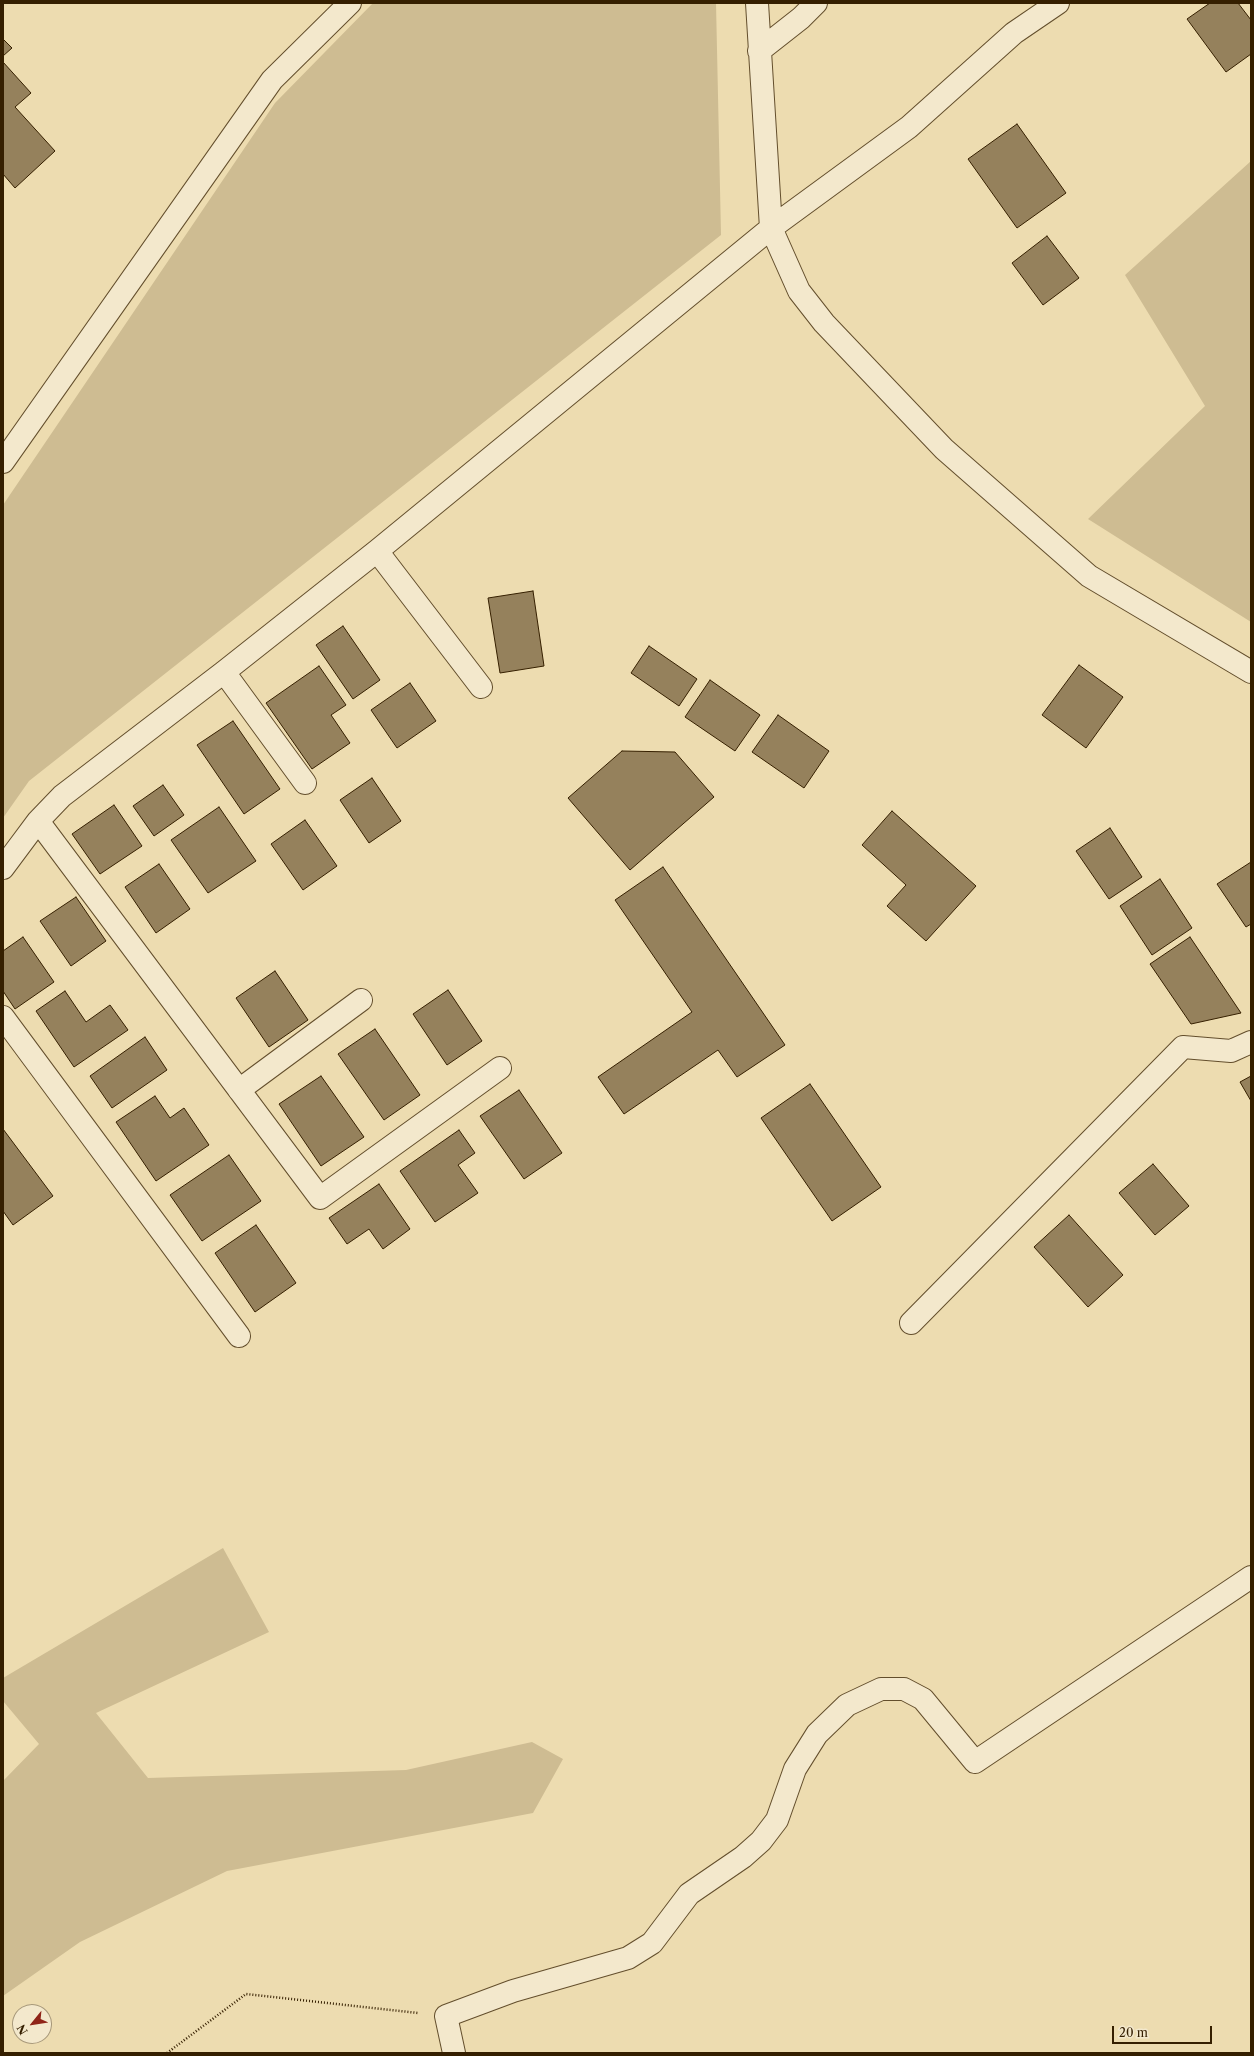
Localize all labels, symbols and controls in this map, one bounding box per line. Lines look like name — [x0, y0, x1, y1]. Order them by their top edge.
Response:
north arrow — [12, 2004, 52, 2044]
scale bar — [1114, 2018, 1214, 2044]
text: N — [14, 2022, 31, 2037]
text: 20 m — [1119, 2025, 1148, 2040]

